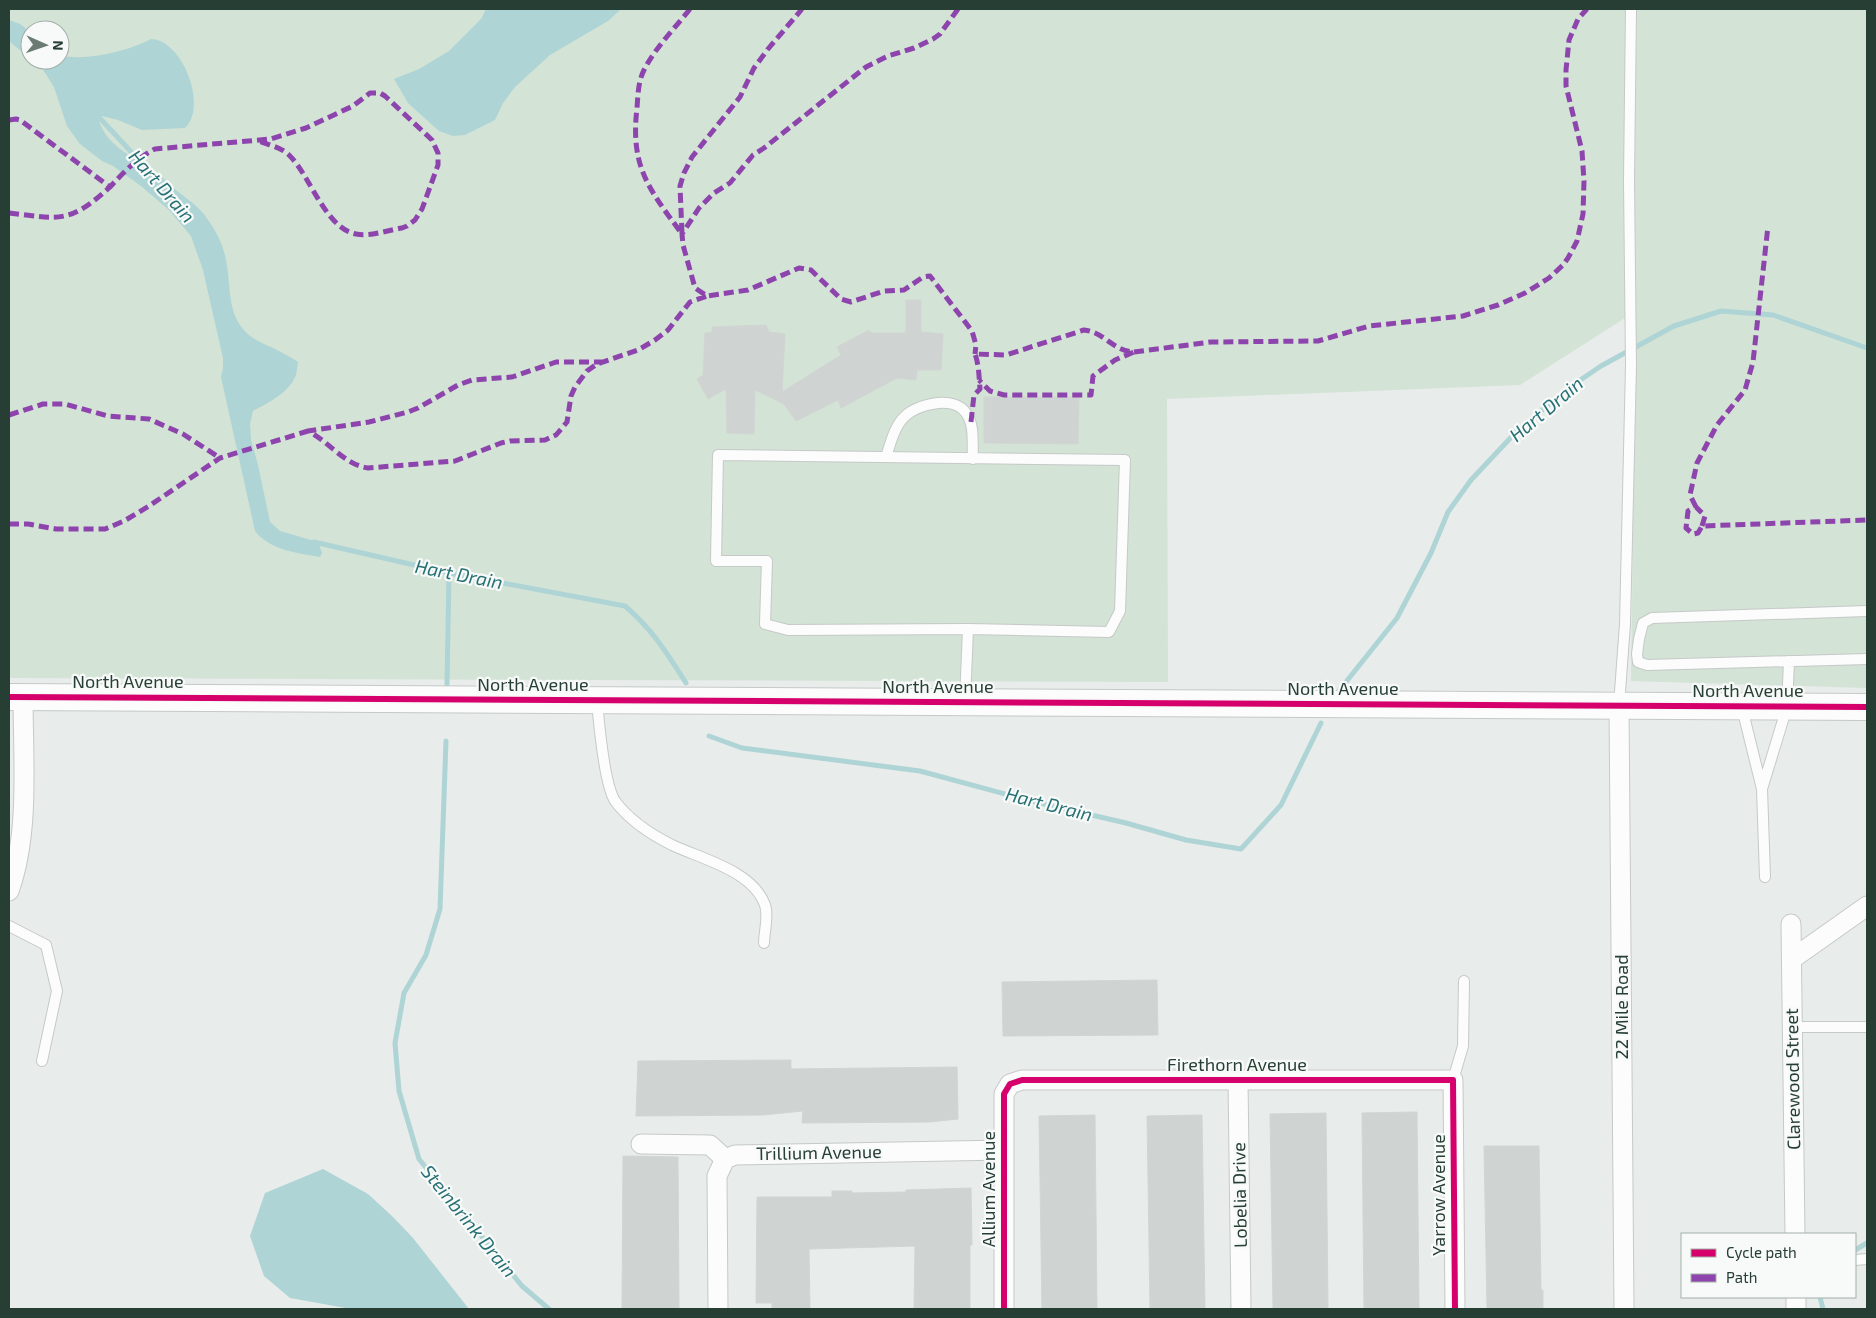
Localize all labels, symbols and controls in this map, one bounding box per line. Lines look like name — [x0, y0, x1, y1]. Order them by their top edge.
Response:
north arrow — [20, 20, 70, 70]
text: N — [50, 40, 67, 51]
water label: Hart Drain — [125, 145, 200, 227]
water label: Hart Drain — [1504, 371, 1587, 446]
water label: Hart Drain — [413, 554, 505, 593]
street label: North Avenue — [72, 670, 184, 692]
street label: North Avenue — [477, 673, 589, 695]
street label: North Avenue — [882, 675, 994, 697]
street label: North Avenue — [1287, 677, 1399, 699]
street label: North Avenue — [1692, 679, 1804, 701]
water label: Hart Drain — [1003, 782, 1095, 825]
street label: 22 Mile Road — [1610, 955, 1632, 1059]
street label: Clarewood Street — [1780, 1008, 1804, 1150]
street label: Firethorn Avenue — [1167, 1053, 1307, 1075]
street label: Allium Avenue — [977, 1131, 999, 1247]
street label: Yarrow Avenue — [1427, 1134, 1449, 1256]
street label: Trillium Avenue — [756, 1140, 882, 1164]
street label: Lobelia Drive — [1227, 1142, 1251, 1248]
water label: Steinbrink Drain — [417, 1160, 522, 1282]
legend — [1681, 1233, 1856, 1298]
text: Cycle path — [1726, 1243, 1797, 1261]
text: Path — [1726, 1268, 1757, 1286]

